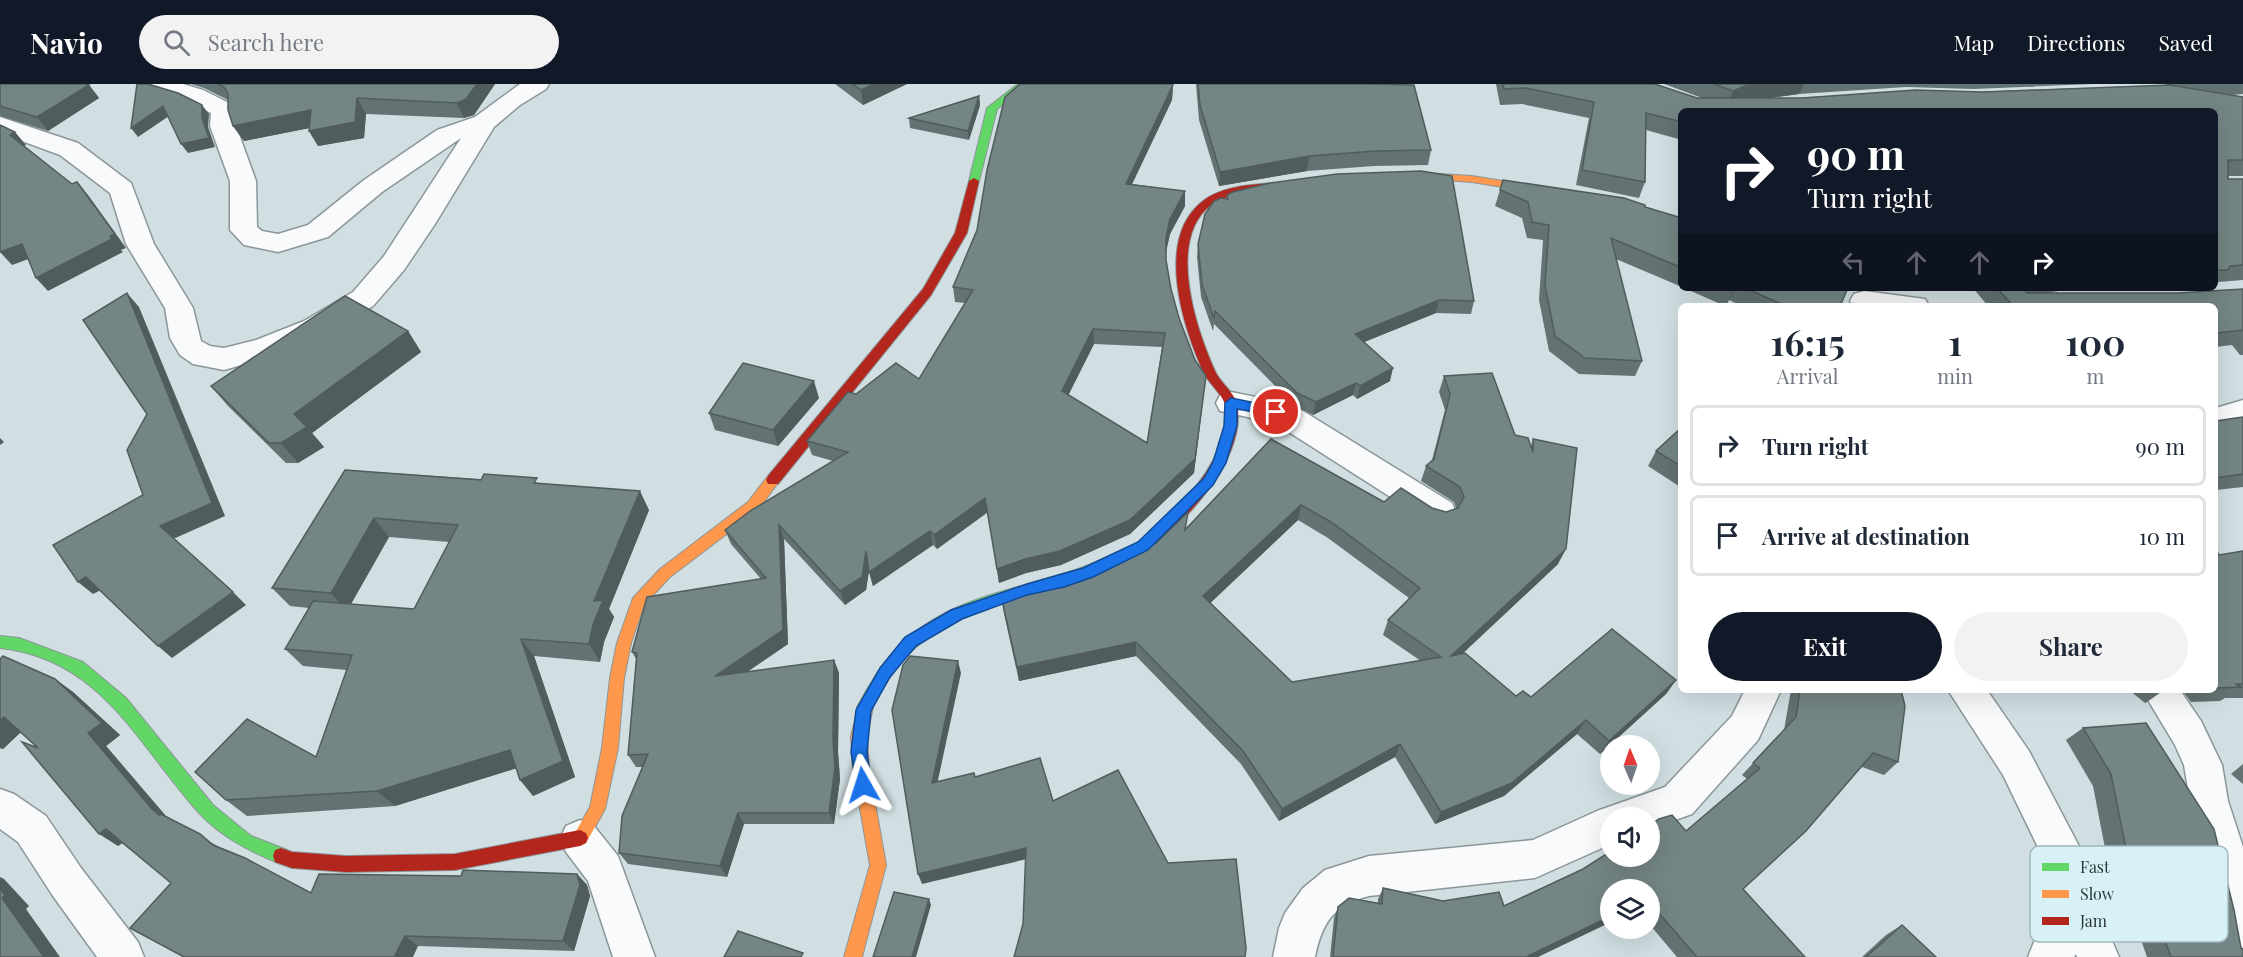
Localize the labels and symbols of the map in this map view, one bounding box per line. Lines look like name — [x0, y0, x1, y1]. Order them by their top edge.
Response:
pin — [1250, 386, 1301, 437]
north arrow — [1600, 735, 1660, 795]
position arrow — [831, 753, 895, 817]
legend — [2030, 846, 2228, 942]
text: Fast — [2080, 856, 2110, 877]
text: Slow — [2080, 883, 2115, 904]
text: Jam — [2079, 910, 2107, 931]

